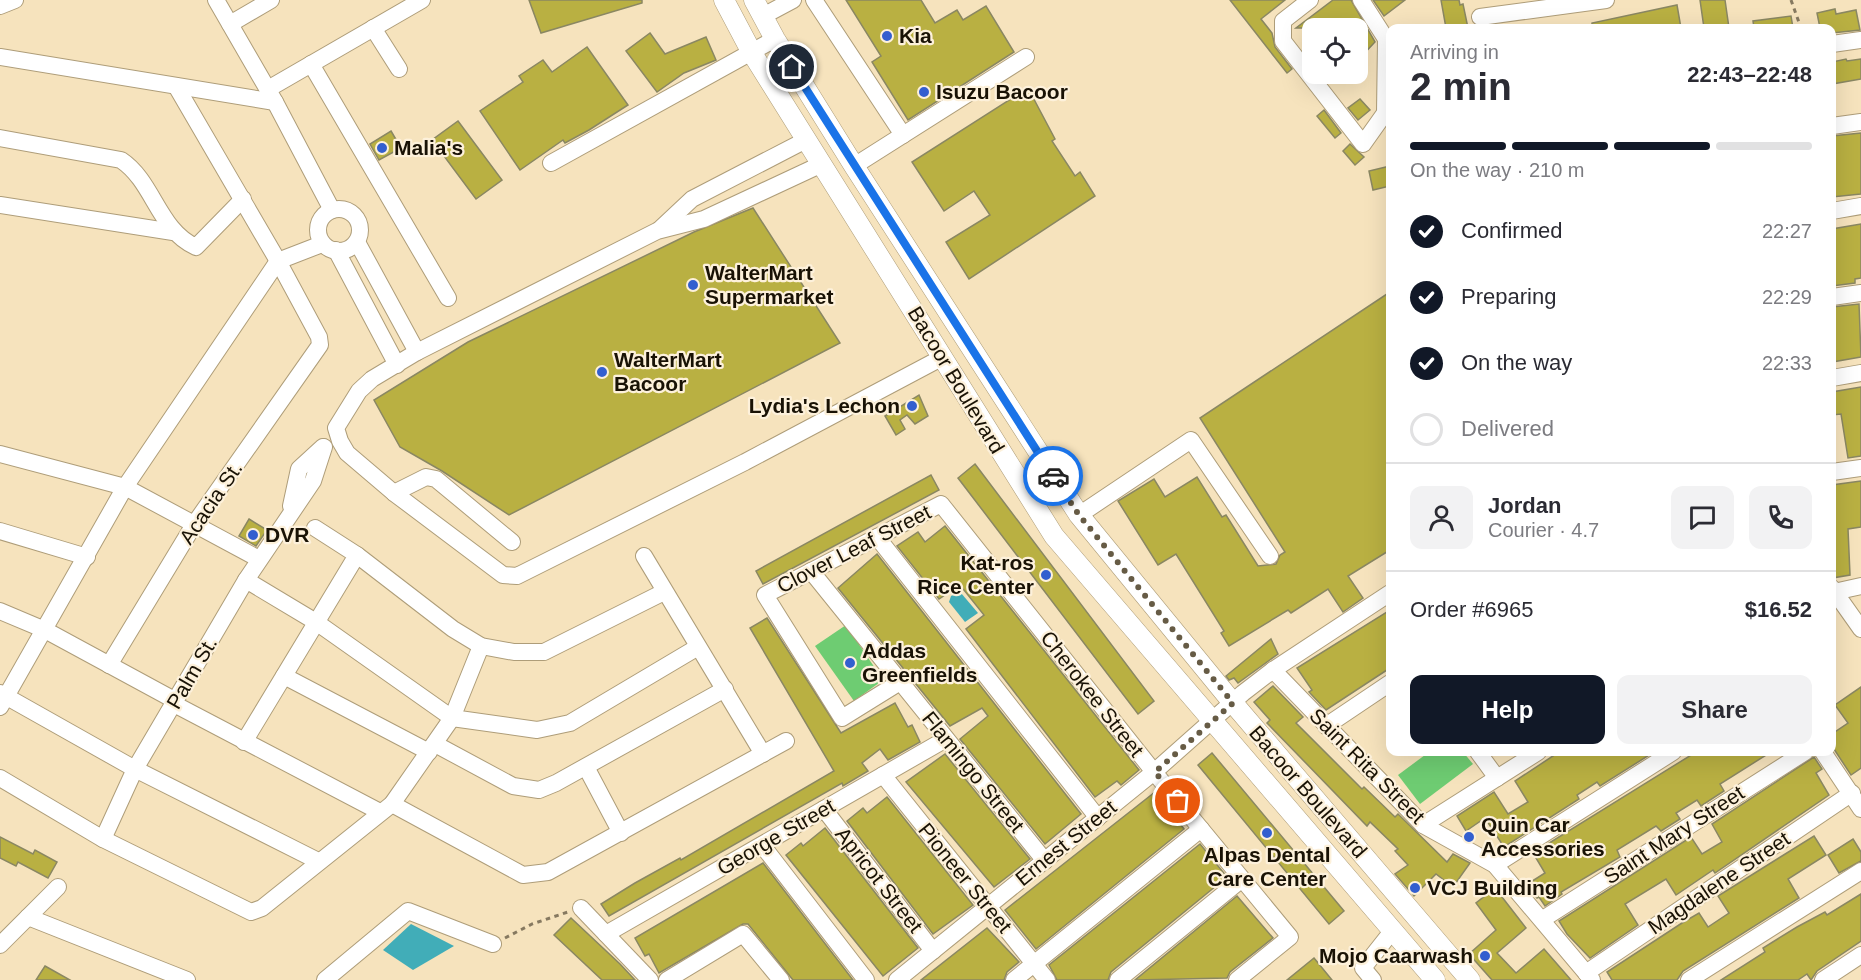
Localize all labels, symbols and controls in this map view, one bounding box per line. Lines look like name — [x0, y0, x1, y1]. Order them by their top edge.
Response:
map controls — [1302, 18, 1368, 84]
button: locate — [1302, 18, 1368, 84]
place label: Kia — [899, 24, 932, 47]
marker: Kia — [880, 29, 894, 43]
pin — [766, 41, 817, 92]
text: Arriving in — [1410, 41, 1499, 63]
icon: home — [775, 50, 808, 83]
text: 22:43–22:48 — [1687, 62, 1812, 87]
text: 2 min — [1410, 65, 1512, 108]
place label: Isuzu Bacoor — [936, 80, 1068, 103]
marker: Isuzu Bacoor — [917, 85, 931, 99]
place label: Malia's — [394, 136, 463, 159]
marker: Malia's — [375, 141, 389, 155]
text: On the way · 210 m — [1410, 159, 1585, 181]
icon: check — [1410, 215, 1443, 248]
text: Confirmed — [1461, 218, 1562, 243]
text: 22:27 — [1762, 220, 1812, 242]
place label: WalterMart Supermarket — [705, 261, 833, 308]
marker: WalterMart Supermarket — [686, 278, 700, 292]
icon: check — [1410, 281, 1443, 314]
text: Preparing — [1461, 284, 1556, 309]
text: 22:29 — [1762, 286, 1812, 308]
street label: Bacoor Boulevard — [904, 302, 1009, 457]
icon: check — [1410, 347, 1443, 380]
place label: WalterMart Bacoor — [614, 348, 722, 395]
text: On the way — [1461, 350, 1572, 375]
text: 22:33 — [1762, 352, 1812, 374]
marker: WalterMart Bacoor — [595, 365, 609, 379]
place label: Lydia's Lechon — [749, 394, 900, 417]
marker: Lydia's Lechon — [905, 399, 919, 413]
text: Delivered — [1461, 416, 1554, 441]
courier — [1023, 446, 1083, 506]
street label: Acacia St. — [175, 457, 247, 548]
icon: car — [1037, 460, 1070, 493]
button: person — [1410, 486, 1473, 549]
button: chat — [1671, 486, 1734, 549]
button: phone — [1749, 486, 1812, 549]
text: Jordan — [1488, 493, 1561, 518]
street label: Clover Leaf Street — [773, 500, 935, 597]
text: Courier · 4.7 — [1488, 519, 1599, 541]
place label: DVR — [265, 523, 309, 546]
marker: DVR — [246, 528, 260, 542]
place label: Kat-ros Rice Center — [917, 551, 1034, 598]
marker: Kat-ros Rice Center — [1039, 568, 1053, 582]
text: Order #6965 — [1410, 597, 1534, 622]
text: $16.52 — [1745, 597, 1812, 622]
street label: Cherokee Street — [1036, 626, 1149, 761]
street label: Palm St. — [162, 633, 221, 713]
place label: Addas Greenfields — [862, 639, 978, 686]
marker: Addas Greenfields — [843, 656, 857, 670]
button: Help — [1410, 675, 1605, 744]
button: Share — [1617, 675, 1812, 744]
street label: Saint Rita Street — [1305, 703, 1430, 828]
street label: Flamingo Street — [918, 707, 1029, 837]
street label: Bacoor Boulevard — [1245, 721, 1372, 862]
pin — [1152, 775, 1203, 826]
street label: Saint Mary Street — [1599, 781, 1748, 888]
icon: bag — [1161, 784, 1194, 817]
street label: George Street — [713, 794, 839, 880]
street label: Ernest Street — [1011, 795, 1121, 890]
place label: Quin Car Accessories — [1481, 813, 1605, 860]
street label: Pioneer Street — [914, 818, 1017, 937]
street label: Apricot Street — [831, 822, 928, 937]
marker: Alpas Dental Care Center — [1260, 826, 1274, 840]
street label: Magdalene Street — [1644, 827, 1794, 938]
marker: Quin Car Accessories — [1462, 830, 1476, 844]
place label: Alpas Dental Care Center — [1203, 843, 1331, 890]
place label: VCJ Building — [1427, 876, 1558, 899]
marker: VCJ Building — [1408, 881, 1422, 895]
place label: Mojo Caarwash — [1319, 944, 1473, 967]
marker: Mojo Caarwash — [1478, 949, 1492, 963]

